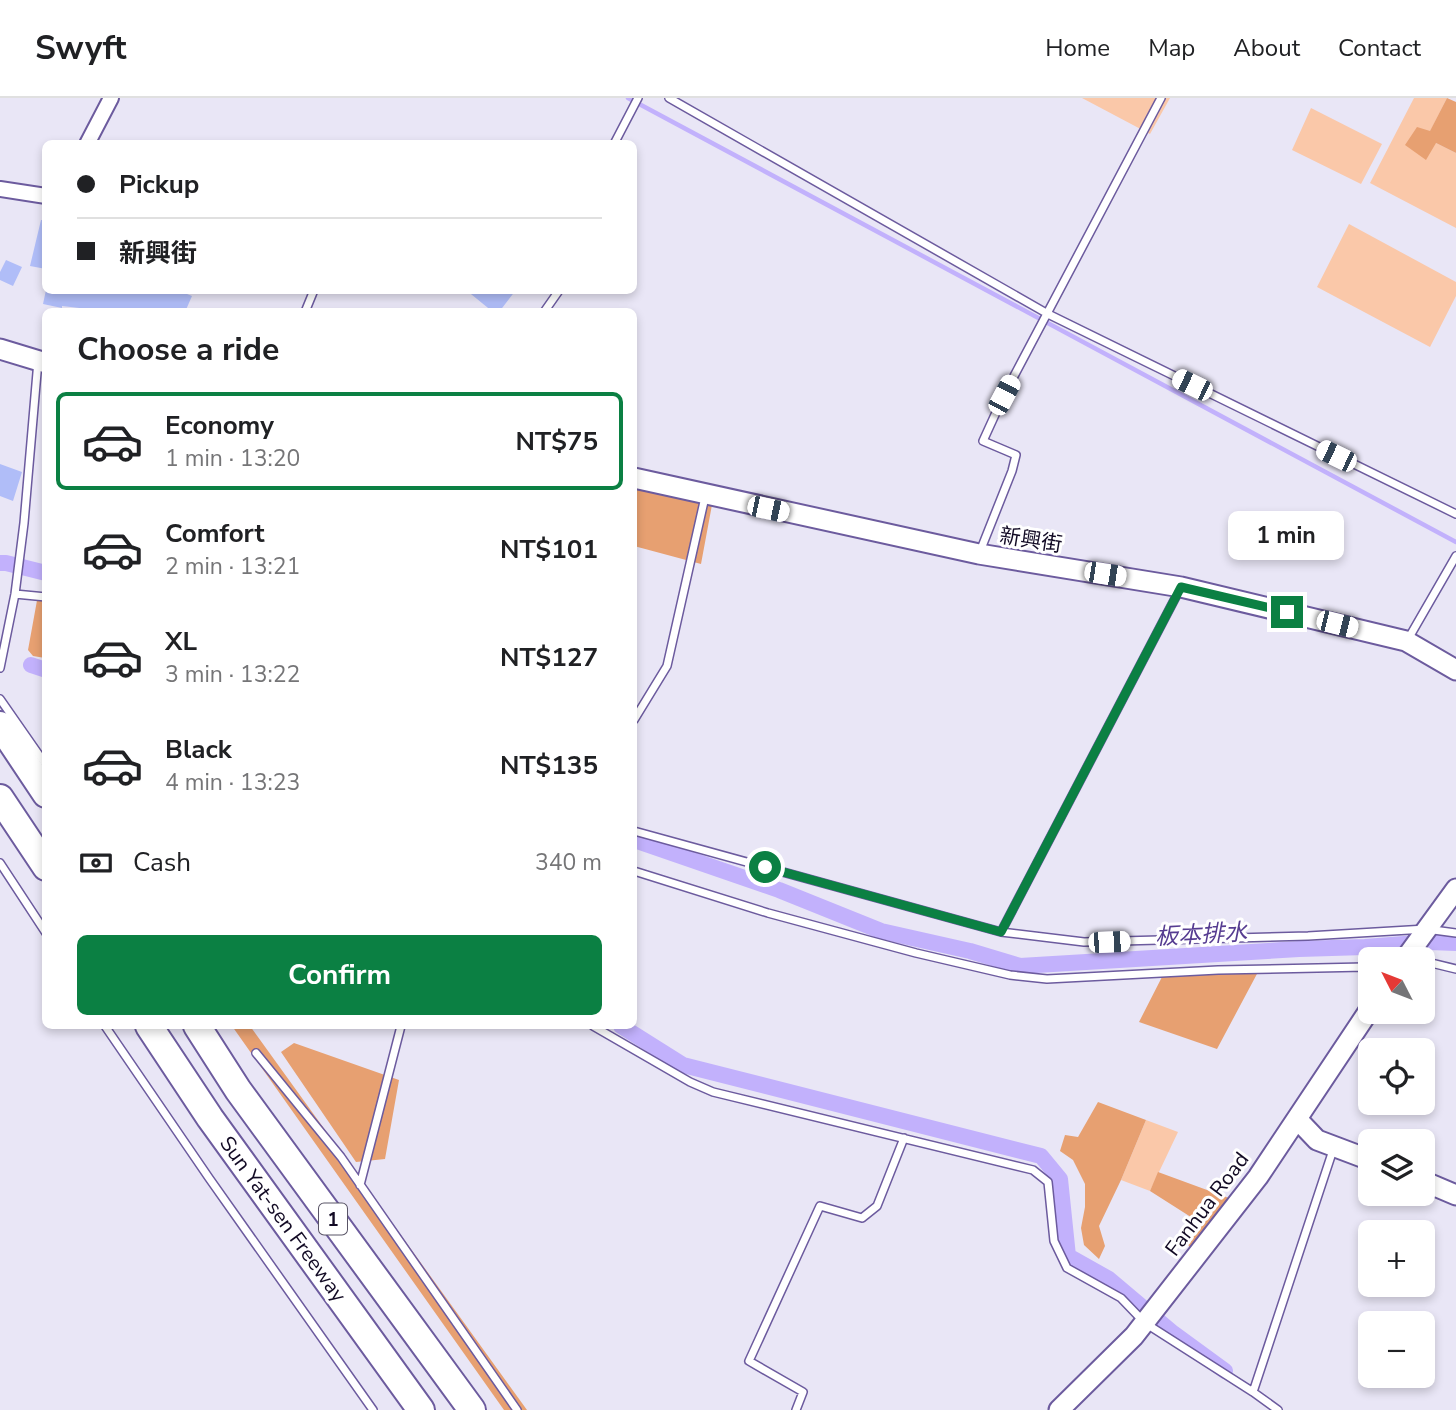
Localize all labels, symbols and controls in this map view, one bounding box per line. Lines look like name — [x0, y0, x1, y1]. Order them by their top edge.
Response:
text: Swyft — [35, 26, 126, 71]
text: Home — [1045, 32, 1110, 64]
text: Map — [1148, 32, 1195, 64]
text: About — [1233, 32, 1300, 64]
text: Contact — [1338, 32, 1421, 64]
text: Pickup — [119, 167, 199, 202]
text: 新興街 — [119, 236, 197, 271]
text: Choose a ride — [77, 328, 279, 371]
car — [1169, 366, 1216, 404]
car — [985, 372, 1024, 418]
text: Economy — [165, 408, 274, 443]
icon: car — [81, 410, 144, 473]
text: NT$75 — [516, 424, 598, 459]
car — [1313, 437, 1360, 475]
text: 1 min · 13:20 — [165, 443, 300, 474]
car — [746, 494, 791, 524]
callout: 1 min — [1229, 510, 1345, 560]
text: Comfort — [165, 516, 265, 551]
icon: car — [81, 518, 144, 581]
text: 1 min — [1256, 520, 1316, 551]
street label: 新興街 — [998, 521, 1064, 559]
text: NT$101 — [500, 532, 598, 567]
text: 2 min · 13:21 — [165, 551, 300, 582]
car — [1083, 560, 1128, 588]
route end — [1271, 596, 1303, 628]
car — [1315, 609, 1360, 639]
text: XL — [165, 624, 197, 659]
icon: car — [81, 626, 144, 689]
text: NT$127 — [500, 640, 598, 675]
text: 3 min · 13:22 — [165, 659, 300, 690]
text: Black — [165, 732, 232, 767]
icon: car — [81, 734, 144, 797]
text: NT$135 — [500, 748, 598, 783]
text: 4 min · 13:23 — [165, 767, 300, 798]
icon: cash — [77, 844, 115, 882]
text: Cash — [133, 845, 191, 880]
text: 340 m — [535, 847, 602, 878]
route start — [749, 851, 781, 883]
water label: 板本排水 — [1154, 917, 1249, 952]
car — [1088, 931, 1131, 953]
button: Confirm — [77, 935, 602, 1015]
north arrow — [1358, 947, 1435, 1024]
map controls — [1358, 947, 1435, 1388]
button: locate — [1358, 1038, 1435, 1115]
button: layers — [1358, 1129, 1435, 1206]
street label: Sun Yat-sen Freeway — [213, 1130, 353, 1308]
street label: Fanhua Road — [1159, 1146, 1255, 1262]
road number: 1 — [319, 1204, 347, 1234]
button: + — [1358, 1220, 1435, 1297]
button: − — [1358, 1311, 1435, 1388]

